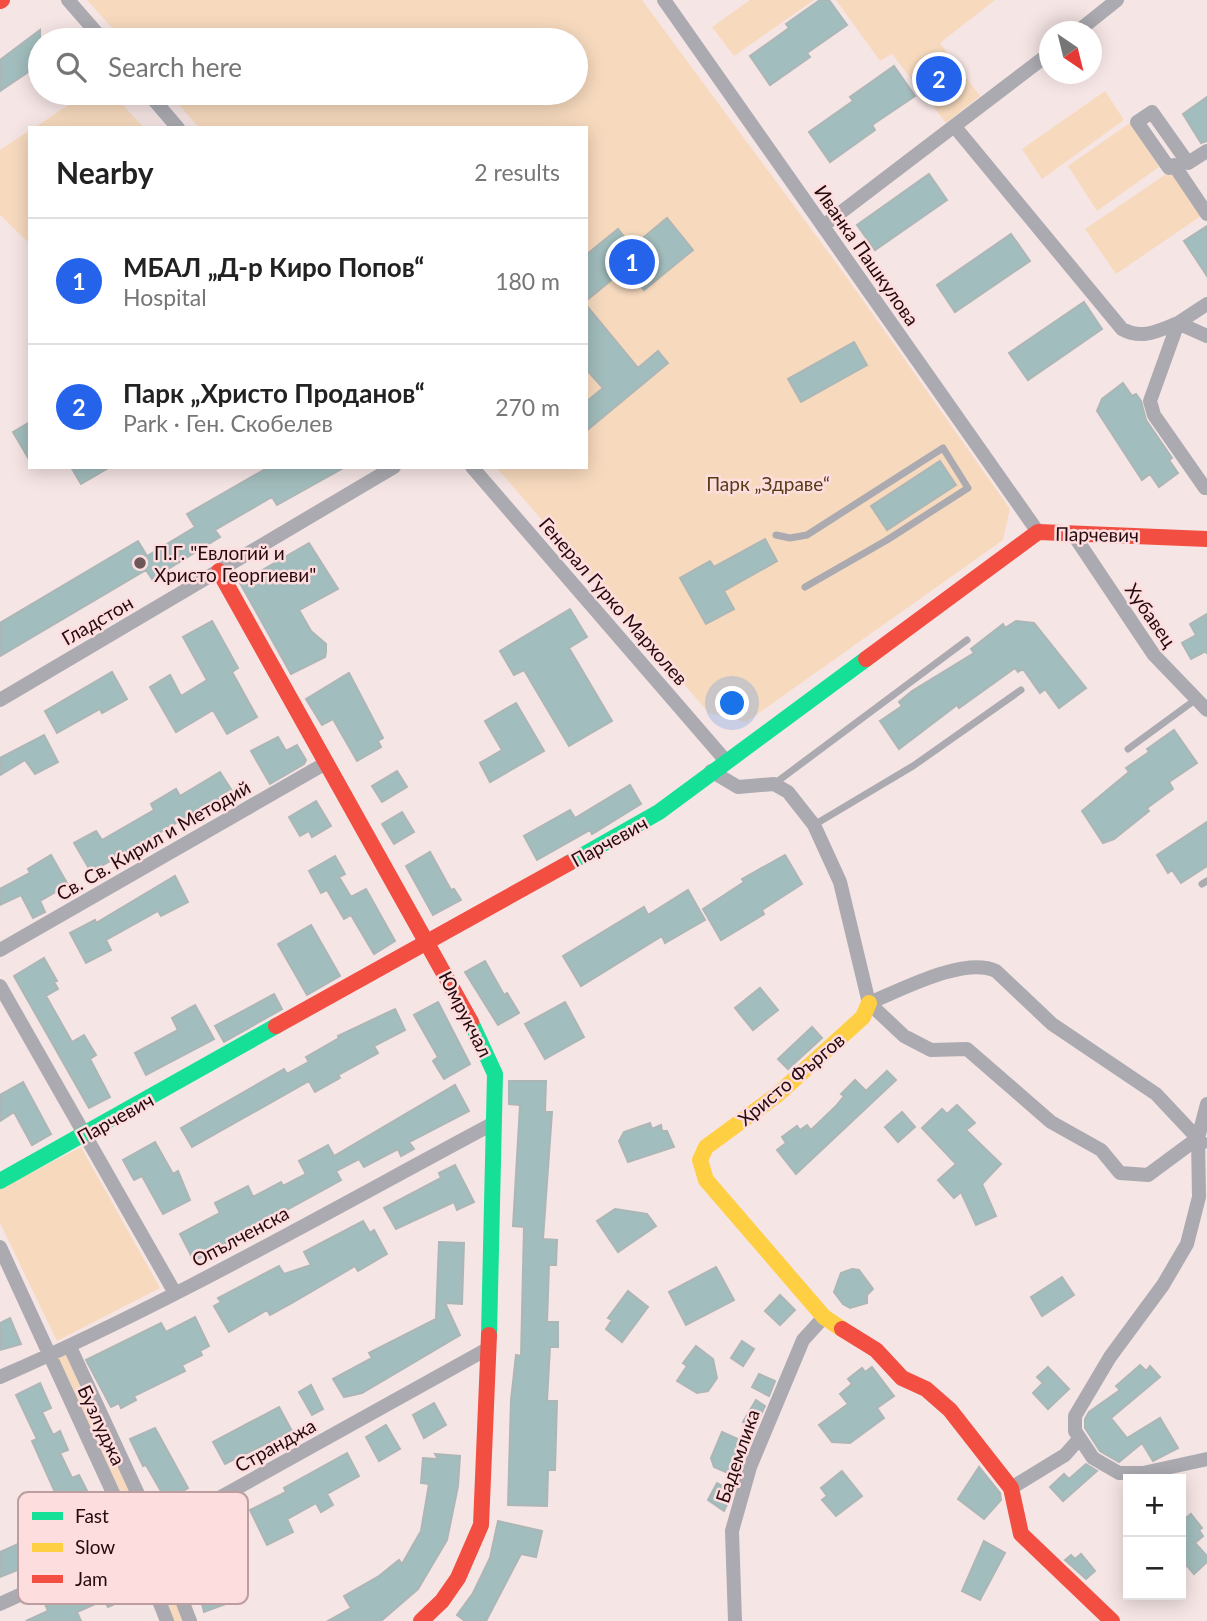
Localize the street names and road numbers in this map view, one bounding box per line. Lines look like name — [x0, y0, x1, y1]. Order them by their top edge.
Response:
street label: Иванка Пашкулова — [810, 180, 924, 330]
street label: Генерал Гурко Мархолев — [535, 512, 693, 690]
street label: Парчевич — [1055, 522, 1139, 546]
street label: Хубавец — [1121, 579, 1182, 652]
street label: Гладстон — [57, 590, 137, 650]
street label: Св. Св. Кирил и Методий — [52, 775, 254, 905]
street label: Парчевич — [567, 811, 651, 871]
street label: Юмрукчал — [435, 967, 497, 1061]
street label: Христо Фъргов — [733, 1028, 849, 1130]
street label: Парчевич — [73, 1088, 157, 1148]
street label: Опълченска — [187, 1201, 293, 1271]
street label: Бузлуджа — [73, 1381, 131, 1469]
street label: Бадемлика — [710, 1406, 764, 1506]
street label: Странджа — [231, 1413, 319, 1477]

